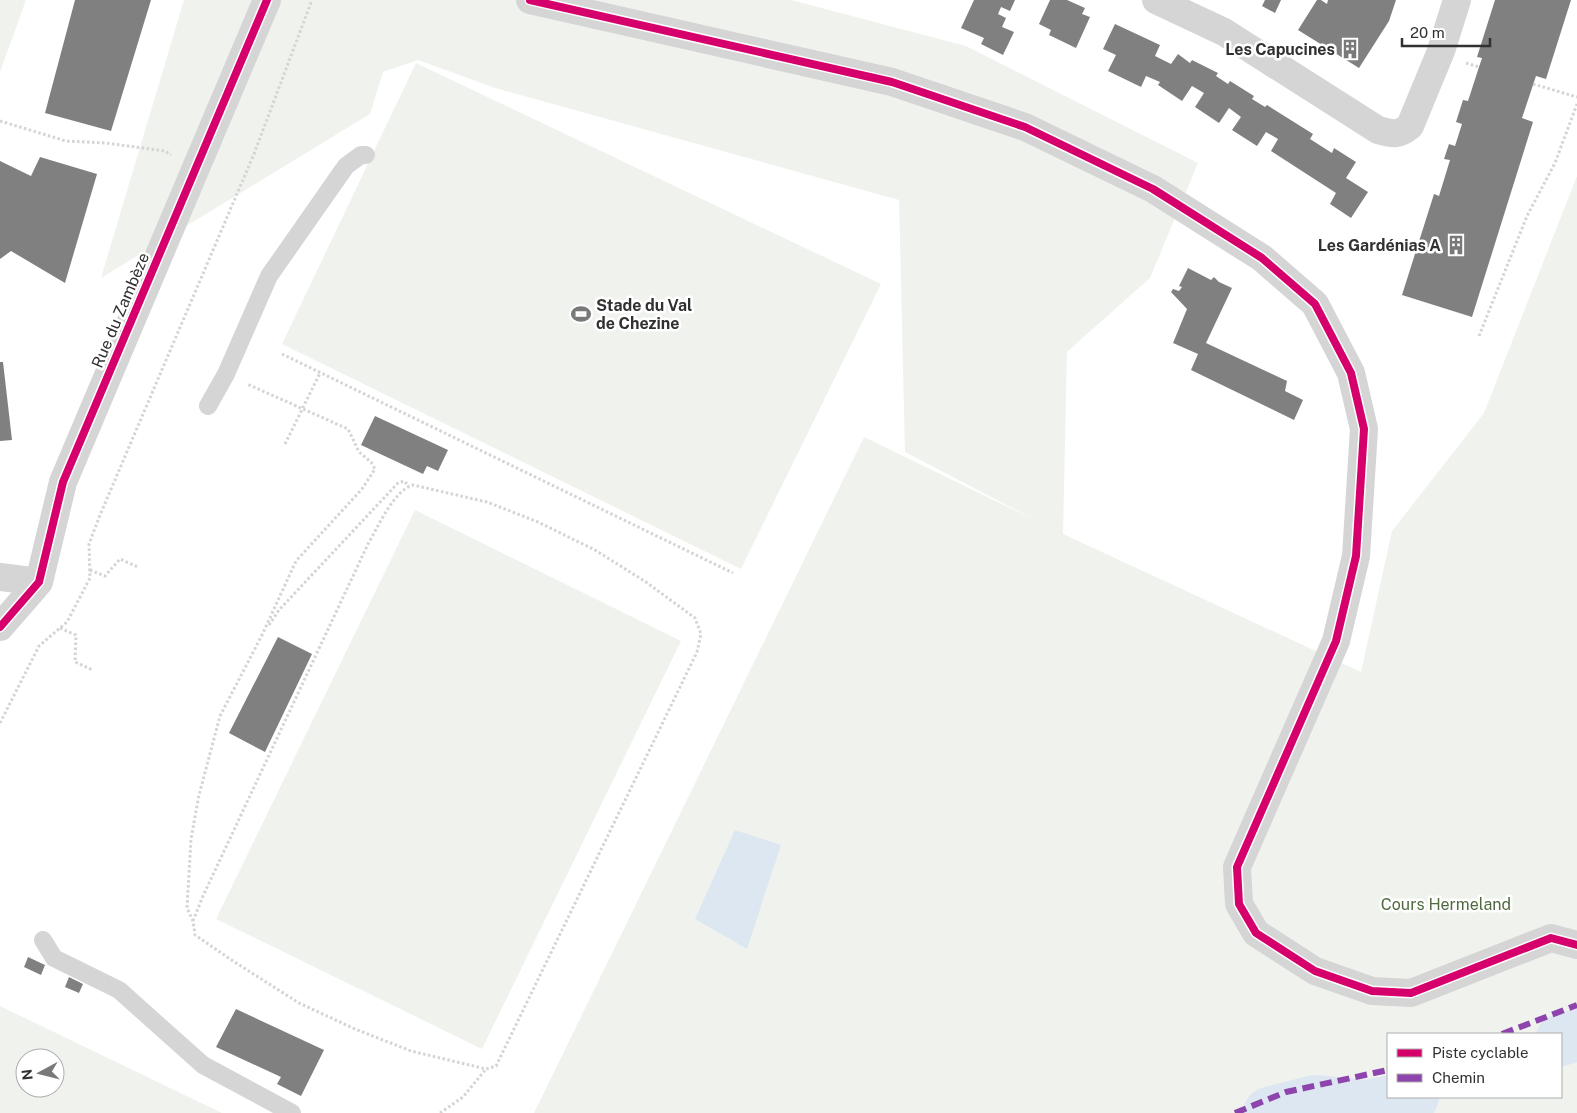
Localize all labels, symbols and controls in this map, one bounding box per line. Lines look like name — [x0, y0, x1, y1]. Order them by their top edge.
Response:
scale bar — [1402, 15, 1490, 47]
text: 20 m — [1410, 24, 1445, 41]
building icon: Les Capucines — [1339, 38, 1361, 60]
place label: Les Capucines — [1225, 40, 1335, 59]
building icon: Les Gardénias A — [1445, 234, 1467, 256]
place label: Les Gardénias A — [1318, 236, 1441, 255]
street label: Rue du Zambèze — [88, 250, 153, 371]
place label: Stade du Val de Chezine — [596, 296, 692, 333]
sports icon: Stade du Val de Chezine — [570, 303, 592, 325]
park label: Cours Hermeland — [1381, 895, 1511, 914]
legend — [1387, 1033, 1562, 1098]
text: Piste cyclable — [1432, 1044, 1529, 1061]
north arrow — [15, 1048, 65, 1098]
text: N — [18, 1068, 36, 1081]
text: Chemin — [1432, 1069, 1485, 1086]

